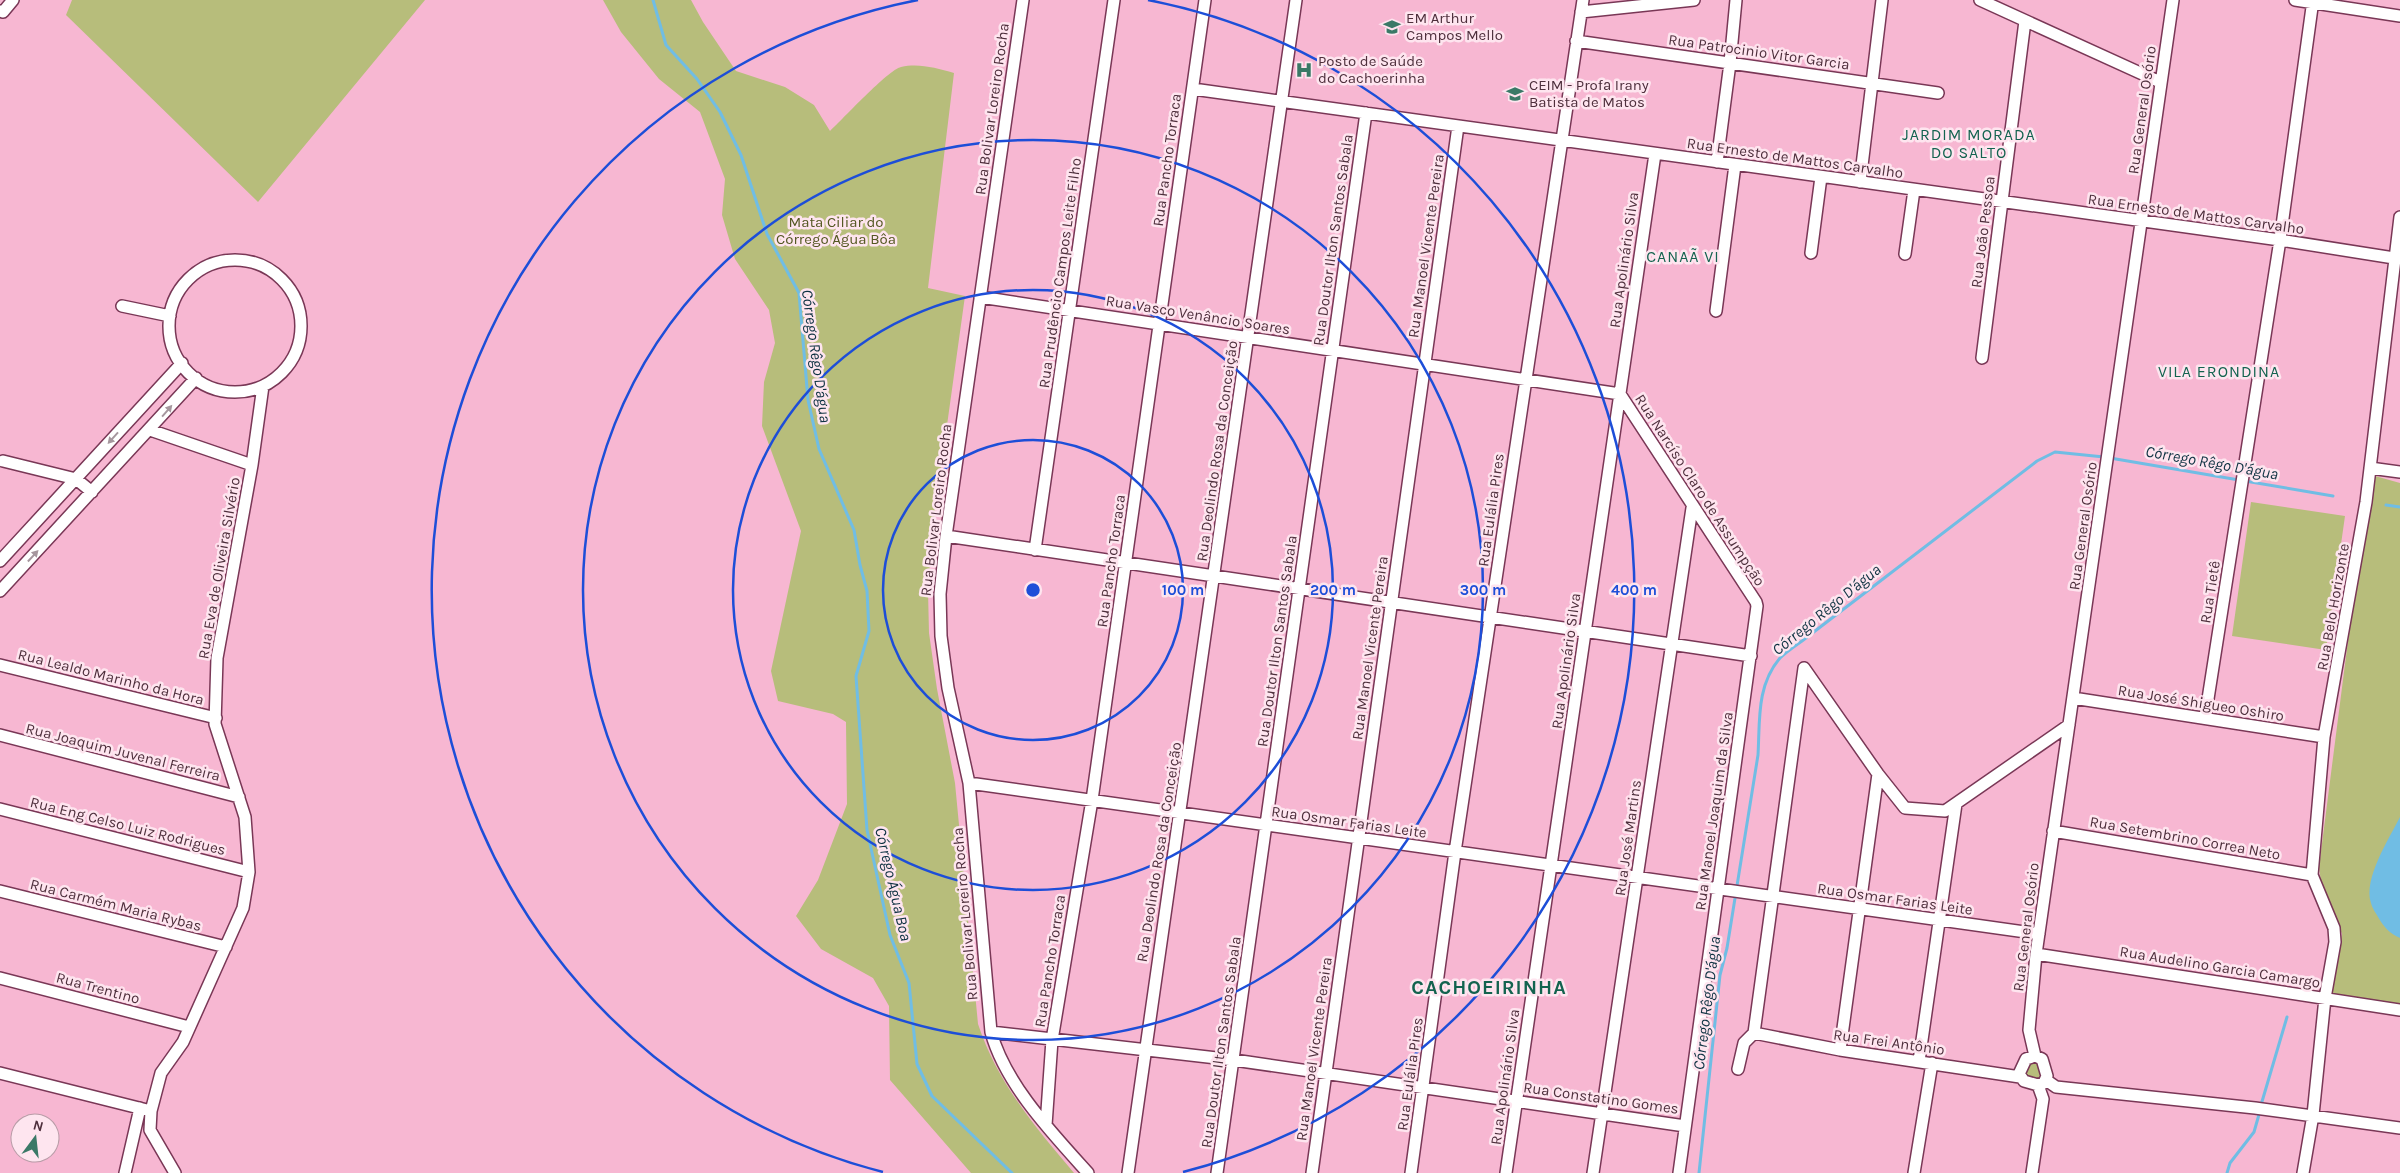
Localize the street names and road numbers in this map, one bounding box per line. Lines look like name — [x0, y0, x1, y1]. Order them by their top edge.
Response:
street label: Rua Bolivar Loreiro Rocha — [971, 22, 1013, 196]
street label: Rua Patrocinio Vitor Garcia — [1667, 30, 1851, 74]
street label: Rua General Osório — [2124, 45, 2160, 175]
street label: Rua Pancho Torraca — [1149, 92, 1185, 228]
street label: Rua Doutor Ilton Santos Sabala — [1309, 133, 1357, 347]
street label: Rua Ernesto de Mattos Carvalho — [1686, 134, 1904, 182]
street label: Rua Manoel Vicente Pereira — [1404, 153, 1448, 339]
street label: Rua Prudêncio Campos Leite Filho — [1035, 157, 1085, 389]
street label: Rua João Pessoa — [1967, 175, 1999, 289]
street label: Rua Ernesto de Mattos Carvalho — [2087, 190, 2305, 238]
street label: Rua Apolinário Silva — [1606, 191, 1642, 329]
street label: Rua Vasco Venâncio Soares — [1105, 292, 1291, 338]
street label: Rua Deolindo Rosa da Conceição — [1193, 340, 1241, 562]
street label: Rua Narcíso Claro de Assumpção — [1631, 391, 1769, 589]
street label: Rua Bolivar Loreiro Rocha — [916, 423, 956, 597]
street label: Rua Eulália Pires — [1474, 452, 1508, 568]
street label: Rua General Osório — [2065, 461, 2101, 591]
street label: Rua Eva de Oliveira Silvério — [194, 476, 244, 660]
street label: Rua Pancho Torraca — [1093, 493, 1129, 629]
street label: Rua Doutor Ilton Santos Sabala — [1253, 534, 1301, 748]
street label: Rua Belo Horizonte — [2313, 542, 2353, 672]
street label: Rua Manoel Vicente Pereira — [1348, 555, 1392, 741]
street label: Rua Tietê — [2196, 559, 2224, 625]
street label: Rua Apolinário Silva — [1548, 592, 1584, 730]
street label: Rua Lealdo Marinho da Hora — [16, 645, 206, 709]
street label: Rua José Shigueo Oshiro — [2117, 681, 2285, 725]
street label: Rua Manoel Joaquim da Silva — [1691, 711, 1737, 911]
street label: Rua Joaquim Juvenal Ferreira — [24, 719, 222, 785]
street label: Rua Deolindo Rosa da Conceição — [1133, 741, 1185, 963]
street label: Rua José Martins — [1611, 779, 1645, 897]
street label: Rua Eng Celso Luiz Rodrigues — [28, 793, 228, 859]
street label: Rua Osmar Farias Leite — [1270, 802, 1428, 842]
street label: Rua Setembrino Correa Neto — [2088, 812, 2282, 864]
street label: Rua Bolivar Loreiro Rocha — [948, 827, 982, 1001]
street label: Rua General Osório — [2009, 862, 2043, 992]
street label: Rua Carmém Maria Rybas — [28, 875, 204, 935]
street label: Rua Osmar Farias Leite — [1816, 879, 1974, 919]
street label: Rua Pancho Torraca — [1031, 893, 1069, 1029]
street label: Rua Doutor Ilton Santos Sabala — [1197, 935, 1245, 1149]
street label: Rua Audelino Garcia Camargo — [2118, 942, 2322, 992]
street label: Rua Manoel Vicente Pereira — [1292, 956, 1336, 1142]
street label: Rua Trentino — [54, 968, 142, 1008]
street label: Rua Apolinário Silva — [1487, 1008, 1523, 1146]
street label: Rua Eulália Pires — [1393, 1016, 1427, 1132]
street label: Rua Frei Antônio — [1832, 1025, 1946, 1059]
street label: Rua Constatino Gomes — [1522, 1078, 1680, 1118]

